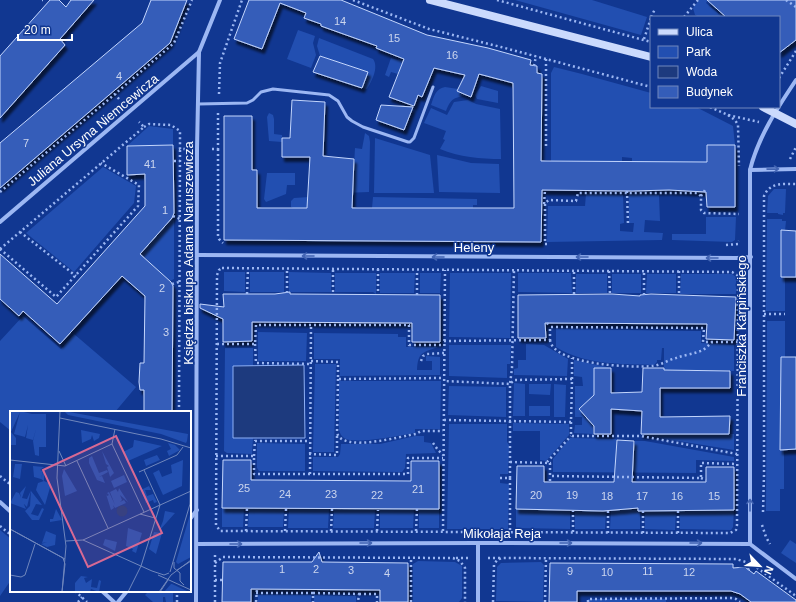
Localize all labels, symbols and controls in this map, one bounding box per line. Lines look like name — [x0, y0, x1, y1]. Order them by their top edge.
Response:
house number: 14 — [334, 15, 346, 27]
scale bar — [18, 16, 72, 42]
legend — [650, 16, 780, 108]
text: 20 m — [24, 23, 51, 37]
text: Ulica — [686, 25, 713, 39]
house number: 15 — [388, 32, 400, 44]
text: Park — [686, 45, 712, 59]
house number: 16 — [446, 49, 458, 61]
text: Woda — [686, 65, 717, 79]
street label: Juliana Ursyna Niemcewicza — [25, 70, 162, 189]
house number: 4 — [116, 70, 122, 82]
text: Budynek — [686, 85, 734, 99]
house number: 7 — [23, 137, 29, 149]
street label: Księdza biskupa Adama Naruszewicza — [181, 141, 196, 365]
house number: 41 — [144, 158, 156, 170]
one-way arrow — [766, 165, 779, 173]
house number: 1 — [162, 204, 168, 216]
street label: Heleny — [454, 240, 495, 255]
one-way arrow — [302, 252, 315, 260]
one-way arrow — [432, 253, 445, 261]
one-way arrow — [576, 253, 589, 261]
one-way arrow — [706, 254, 719, 262]
street label: Franciszka Karpińskiego — [734, 255, 749, 397]
house number: 2 — [159, 282, 165, 294]
house number: 3 — [163, 326, 169, 338]
inset map — [10, 411, 191, 592]
house number: 25 — [238, 482, 250, 494]
house number: 21 — [412, 483, 424, 495]
house number: 24 — [279, 488, 291, 500]
house number: 23 — [325, 488, 337, 500]
house number: 22 — [371, 489, 383, 501]
house number: 20 — [530, 489, 542, 501]
house number: 19 — [566, 489, 578, 501]
house number: 18 — [601, 490, 613, 502]
house number: 17 — [636, 490, 648, 502]
house number: 16 — [671, 490, 683, 502]
house number: 15 — [708, 490, 720, 502]
one-way arrow — [746, 499, 754, 512]
street label: Mikołaja Reja — [463, 526, 542, 541]
one-way arrow — [359, 539, 372, 547]
one-way arrow — [559, 539, 572, 547]
one-way arrow — [689, 539, 702, 547]
one-way arrow — [229, 540, 242, 548]
north arrow — [740, 546, 780, 586]
house number: 1 — [279, 563, 285, 575]
house number: 2 — [313, 563, 319, 575]
house number: 3 — [348, 564, 354, 576]
text: N — [762, 564, 776, 576]
house number: 9 — [567, 565, 573, 577]
house number: 11 — [642, 565, 654, 577]
house number: 10 — [601, 566, 613, 578]
house number: 12 — [683, 566, 695, 578]
house number: 4 — [384, 567, 390, 579]

